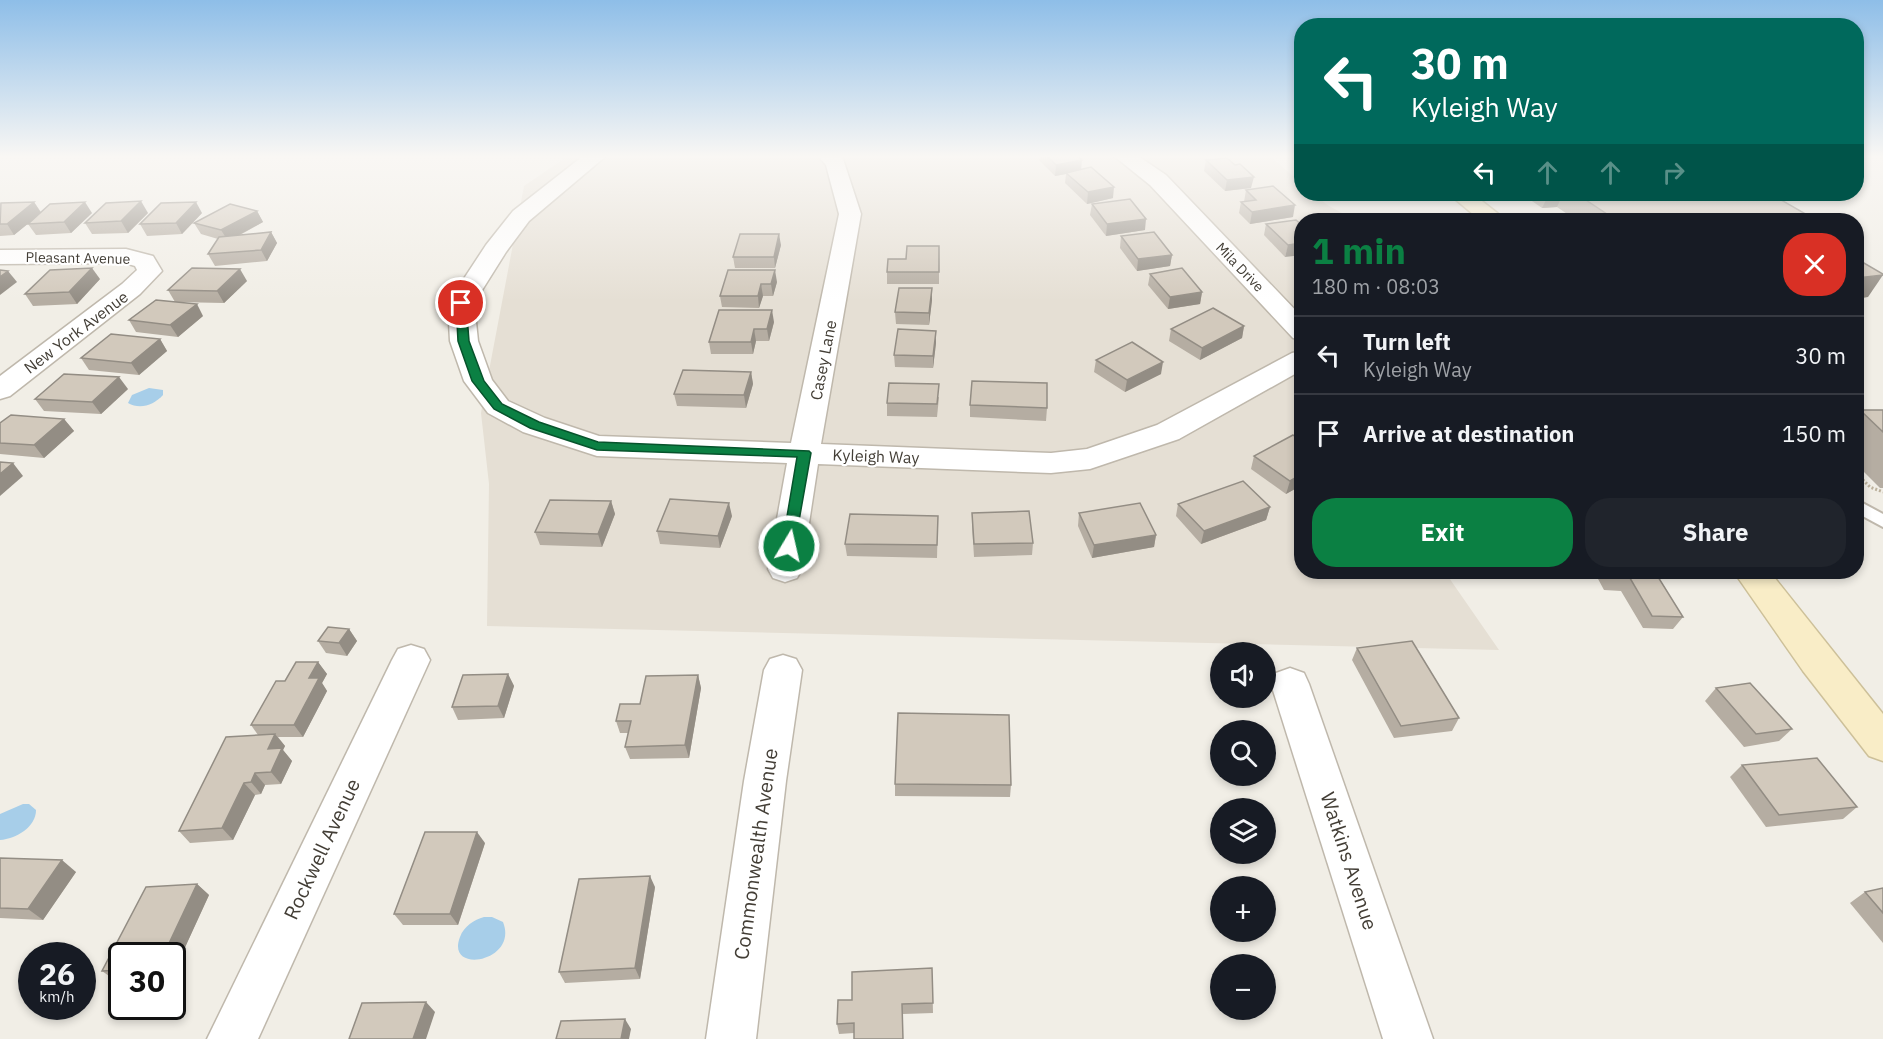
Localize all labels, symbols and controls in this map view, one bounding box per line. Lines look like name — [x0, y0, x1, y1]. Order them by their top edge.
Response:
text: 30 m — [1411, 36, 1509, 91]
icon: left — [1312, 42, 1390, 120]
text: Kyleigh Way — [1411, 89, 1558, 124]
icon: left — [1468, 156, 1501, 189]
icon: ahead — [1531, 156, 1564, 189]
icon: ahead — [1594, 156, 1627, 189]
icon: right — [1657, 156, 1690, 189]
text: 1 min — [1312, 227, 1406, 274]
button: close — [1783, 233, 1846, 296]
street label: Mila Drive — [1212, 238, 1268, 296]
street label: Pleasant Avenue — [26, 248, 131, 268]
text: 180 m · 08:03 — [1312, 273, 1440, 300]
pin — [435, 277, 486, 328]
street label: New York Avenue — [20, 286, 132, 378]
icon: arrive — [444, 286, 477, 319]
street label: Casey Lane — [805, 318, 841, 402]
text: Turn left — [1363, 327, 1451, 356]
icon: left — [1312, 339, 1345, 372]
text: 30 m — [1795, 341, 1846, 370]
text: Kyleigh Way — [1363, 356, 1472, 383]
icon: arrive — [1312, 417, 1345, 450]
text: Arrive at destination — [1363, 419, 1574, 448]
text: 150 m — [1782, 419, 1846, 448]
street label: Kyleigh Way — [832, 444, 920, 468]
button: Exit — [1312, 498, 1573, 567]
button: Share — [1585, 498, 1846, 567]
position arrow — [757, 514, 821, 578]
map controls — [1210, 642, 1276, 1020]
button: sound — [1210, 642, 1276, 708]
button: search — [1210, 720, 1276, 786]
street label: Commonwealth Avenue — [727, 746, 784, 961]
street label: Rockwell Avenue — [277, 774, 366, 924]
street label: Watkins Avenue — [1314, 788, 1384, 933]
button: layers — [1210, 798, 1276, 864]
button: + — [1210, 876, 1276, 942]
speed limit sign: 30 — [108, 942, 186, 1020]
text: 26 — [39, 954, 75, 993]
button: − — [1210, 954, 1276, 1020]
text: km/h — [39, 987, 75, 1006]

